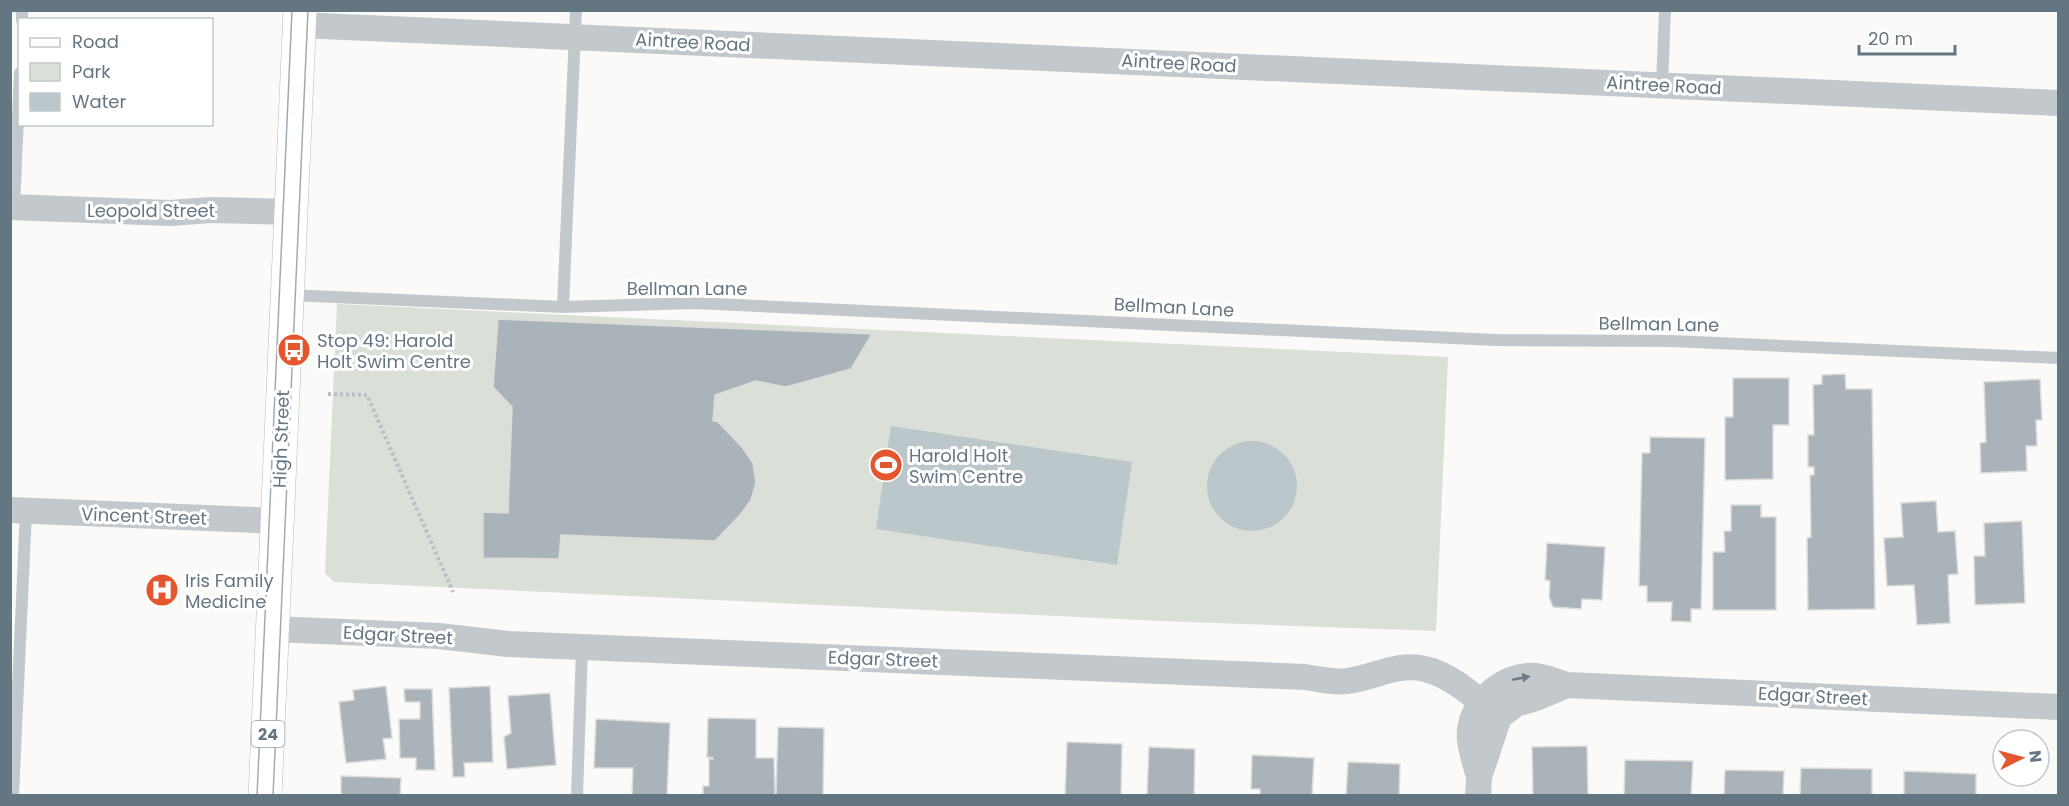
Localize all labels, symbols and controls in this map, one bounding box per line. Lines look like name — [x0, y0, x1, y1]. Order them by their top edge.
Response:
legend — [18, 18, 213, 126]
scale bar — [1859, 18, 1955, 56]
text: 20 m — [1868, 26, 1913, 51]
street label: Aintree Road — [635, 27, 751, 57]
text: Road — [72, 29, 119, 54]
street label: Aintree Road — [1121, 48, 1237, 78]
text: Park — [72, 59, 111, 84]
street label: Aintree Road — [1606, 70, 1722, 100]
text: Water — [72, 89, 126, 114]
street label: Leopold Street — [87, 198, 215, 223]
street label: Bellman Lane — [627, 276, 747, 301]
street label: Bellman Lane — [1113, 291, 1235, 323]
street label: Bellman Lane — [1598, 310, 1720, 338]
place label: Stop 49: Harold Holt Swim Centre — [317, 328, 471, 374]
bus stop icon: Stop 49: Harold Holt Swim Centre — [276, 332, 312, 368]
street label: High Street — [267, 390, 295, 488]
place label: Harold Holt Swim Centre — [909, 443, 1023, 489]
sports icon: Harold Holt Swim Centre — [868, 447, 904, 483]
street label: Vincent Street — [81, 501, 207, 531]
place label: Iris Family Medicine — [185, 568, 274, 614]
hospital icon: Iris Family Medicine — [144, 572, 180, 608]
street label: Edgar Street — [342, 620, 454, 650]
street label: Edgar Street — [828, 645, 938, 673]
one-way arrow — [1511, 674, 1530, 683]
street label: Edgar Street — [1757, 681, 1869, 711]
road number: 24 — [252, 721, 284, 747]
north arrow — [1991, 728, 2051, 788]
text: N — [2023, 749, 2047, 764]

